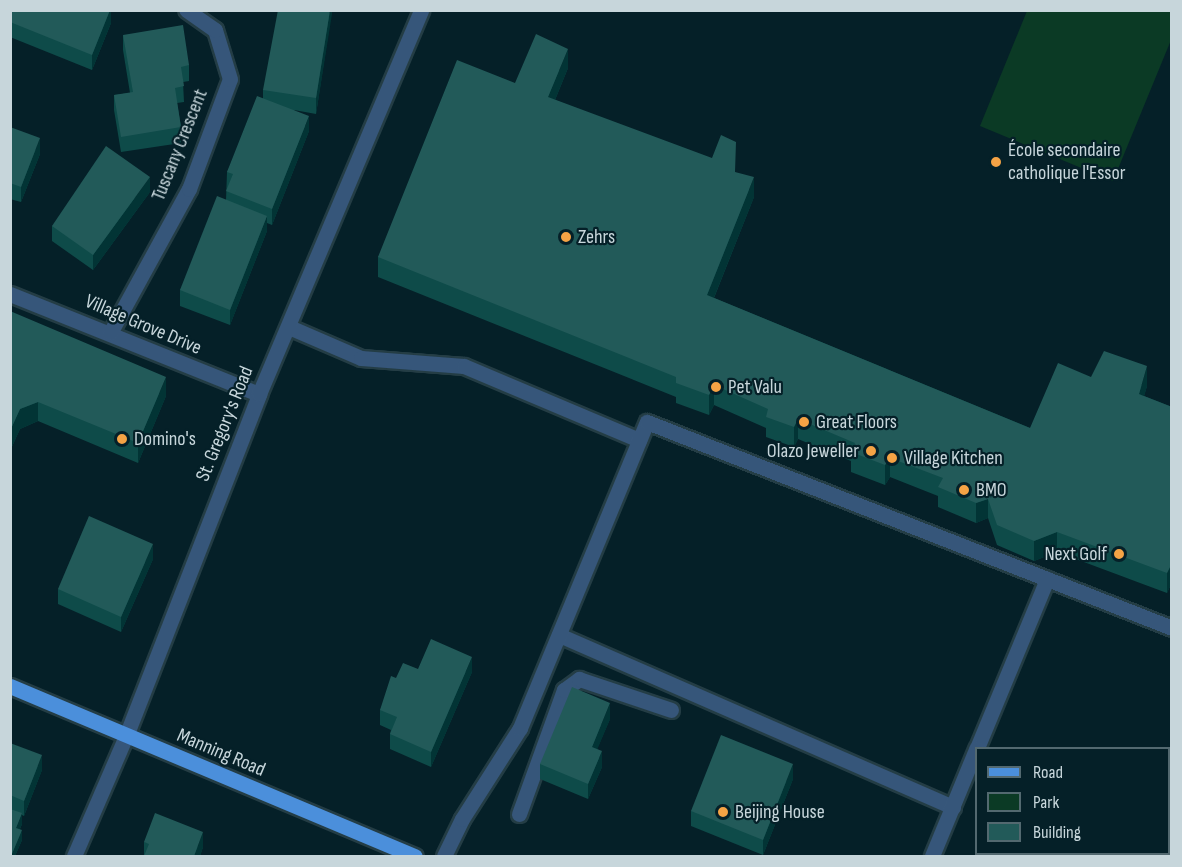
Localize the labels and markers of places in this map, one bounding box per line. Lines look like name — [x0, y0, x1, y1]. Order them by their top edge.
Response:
place label: École secondaire catholique l'Essor — [1008, 138, 1125, 185]
marker: École secondaire catholique l'Essor — [989, 155, 1003, 169]
place label: Zehrs — [578, 225, 615, 249]
marker: Zehrs — [559, 230, 573, 244]
place label: Pet Valu — [728, 375, 782, 399]
marker: Pet Valu — [709, 380, 723, 394]
place label: Great Floors — [816, 410, 897, 434]
marker: Great Floors — [797, 415, 811, 429]
place label: Domino's — [134, 427, 196, 451]
marker: Domino's — [115, 432, 129, 446]
place label: Olazo Jeweller — [767, 439, 859, 463]
marker: Olazo Jeweller — [864, 444, 878, 458]
place label: Village Kitchen — [904, 446, 1003, 470]
marker: Village Kitchen — [885, 451, 899, 465]
place label: BMO — [976, 478, 1007, 502]
marker: BMO — [957, 483, 971, 497]
place label: Next Golf — [1044, 542, 1107, 566]
marker: Next Golf — [1112, 547, 1126, 561]
place label: Beijing House — [735, 800, 825, 824]
marker: Beijing House — [716, 805, 730, 819]

